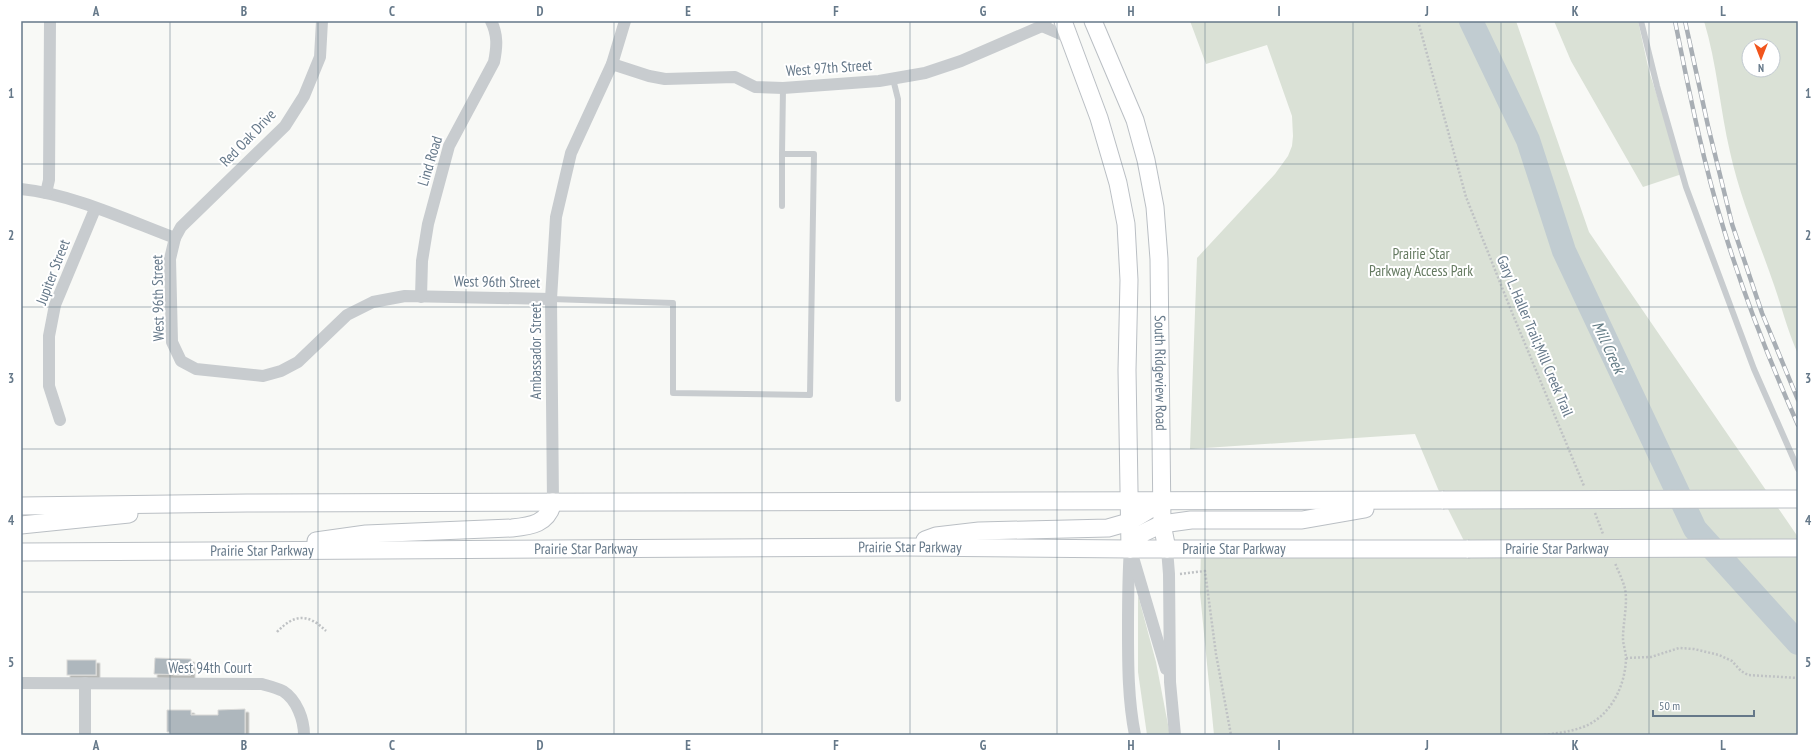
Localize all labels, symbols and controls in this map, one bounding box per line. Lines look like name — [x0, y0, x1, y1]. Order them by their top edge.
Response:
text: A — [92, 3, 100, 20]
text: B — [241, 3, 247, 20]
text: C — [389, 3, 395, 20]
text: D — [537, 3, 544, 20]
text: E — [685, 3, 691, 20]
text: F — [833, 3, 839, 20]
text: G — [980, 3, 987, 20]
text: H — [1128, 3, 1135, 20]
text: I — [1277, 3, 1281, 20]
text: J — [1424, 3, 1429, 20]
text: K — [1572, 3, 1579, 20]
text: L — [1720, 3, 1726, 20]
north arrow — [1741, 38, 1781, 78]
street label: West 97th Street — [785, 55, 873, 80]
text: N — [1758, 61, 1764, 75]
text: 1 — [8, 85, 14, 102]
text: 1 — [1805, 85, 1811, 102]
street label: Red Oak Drive — [216, 105, 280, 170]
street label: Lind Road — [413, 134, 446, 188]
text: 2 — [8, 227, 14, 244]
text: 2 — [1805, 227, 1811, 244]
street label: Jupiter Street — [31, 236, 74, 308]
park label: Prairie Star Parkway Access Park — [1369, 244, 1473, 280]
street label: Gary L. Haller Trail;Mill Creek Trail — [1493, 252, 1578, 420]
street label: West 96th Street — [147, 255, 168, 341]
street label: West 96th Street — [454, 271, 540, 292]
street label: Ambassador Street — [526, 303, 545, 399]
street label: South Ridgeview Road — [1151, 315, 1171, 431]
water label: Mill Creek — [1588, 318, 1631, 378]
text: 3 — [8, 370, 14, 387]
text: 3 — [1805, 370, 1811, 387]
text: 4 — [8, 512, 15, 529]
text: 4 — [1805, 512, 1812, 529]
street label: Prairie Star Parkway — [858, 537, 962, 556]
street label: Prairie Star Parkway — [534, 539, 638, 558]
street label: Prairie Star Parkway — [1182, 539, 1286, 558]
street label: Prairie Star Parkway — [1505, 539, 1609, 558]
street label: Prairie Star Parkway — [210, 540, 314, 560]
text: 5 — [8, 654, 14, 671]
text: 5 — [1805, 654, 1811, 671]
street label: West 94th Court — [168, 658, 252, 677]
scale bar — [1653, 692, 1754, 718]
text: 50 m — [1659, 698, 1680, 713]
text: A — [92, 737, 100, 754]
text: B — [241, 737, 247, 754]
text: C — [389, 737, 395, 754]
text: D — [537, 737, 544, 754]
text: E — [685, 737, 691, 754]
text: F — [833, 737, 839, 754]
text: G — [980, 737, 987, 754]
text: H — [1128, 737, 1135, 754]
text: I — [1277, 737, 1281, 754]
text: J — [1424, 737, 1429, 754]
text: K — [1572, 737, 1579, 754]
text: L — [1720, 737, 1726, 754]

